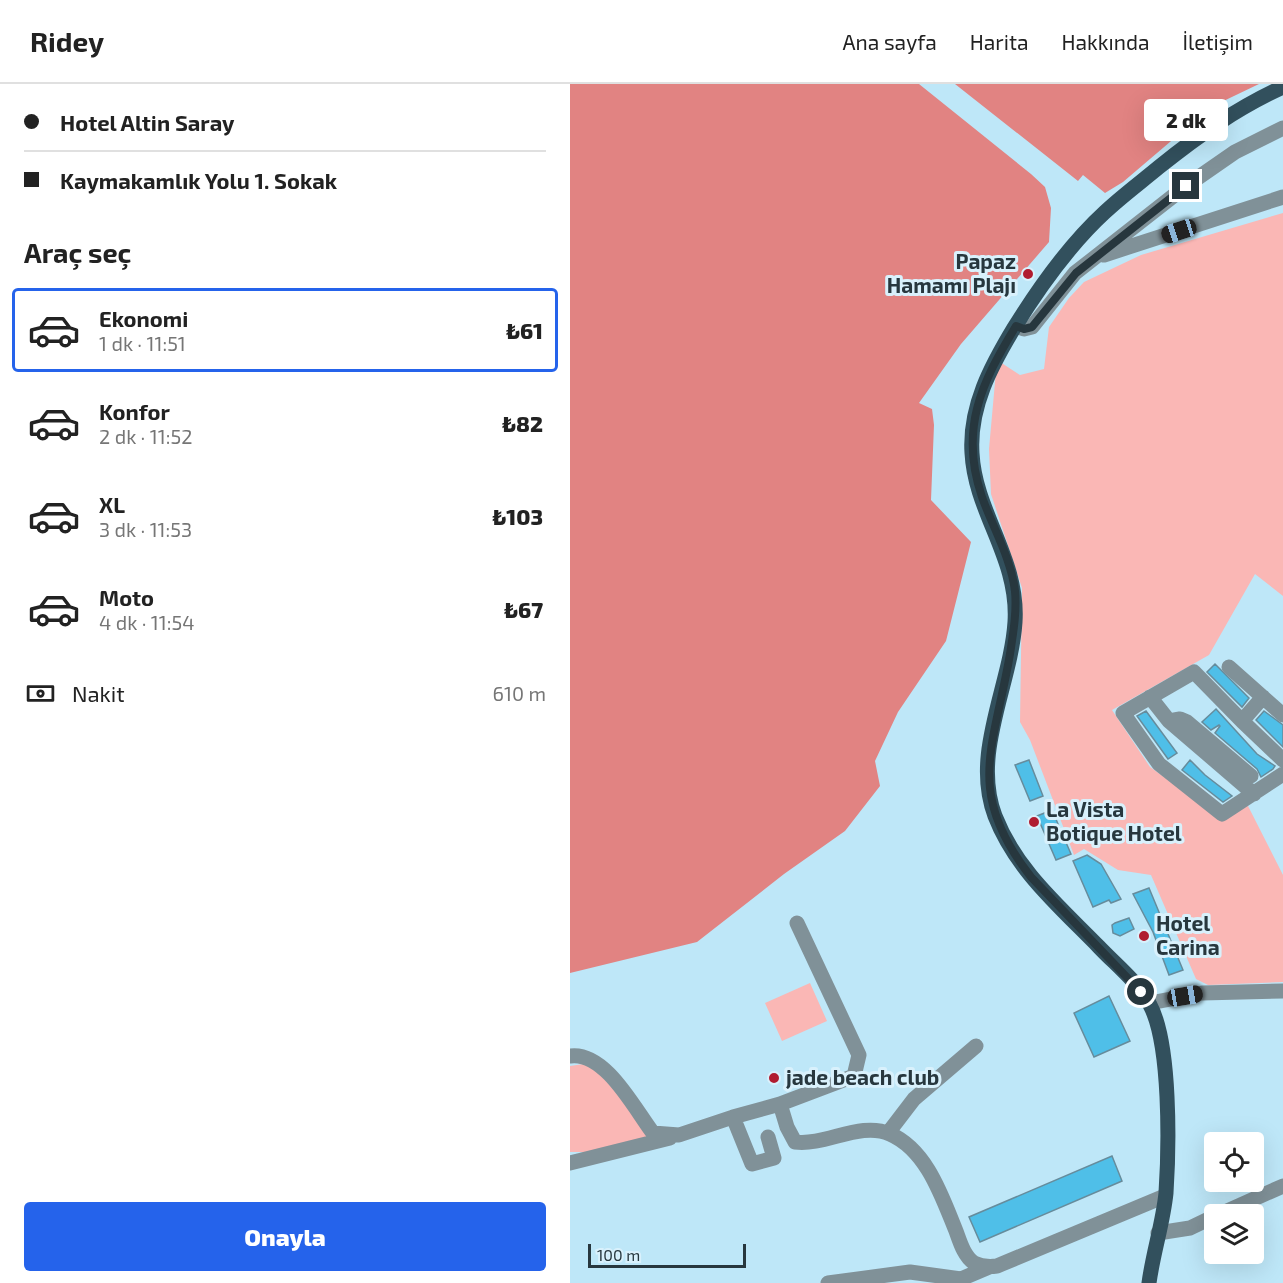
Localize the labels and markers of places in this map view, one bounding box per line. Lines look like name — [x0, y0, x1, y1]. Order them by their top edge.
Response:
place label: Papaz Hamamı Plajı — [887, 248, 1016, 297]
marker: Papaz Hamamı Plajı — [1021, 267, 1035, 281]
place label: La Vista Botique Hotel — [1046, 796, 1182, 845]
marker: La Vista Botique Hotel — [1027, 815, 1041, 829]
place label: Hotel Carina — [1156, 910, 1220, 959]
marker: Hotel Carina — [1137, 929, 1151, 943]
place label: jade beach club — [786, 1064, 939, 1089]
marker: jade beach club — [767, 1071, 781, 1085]

